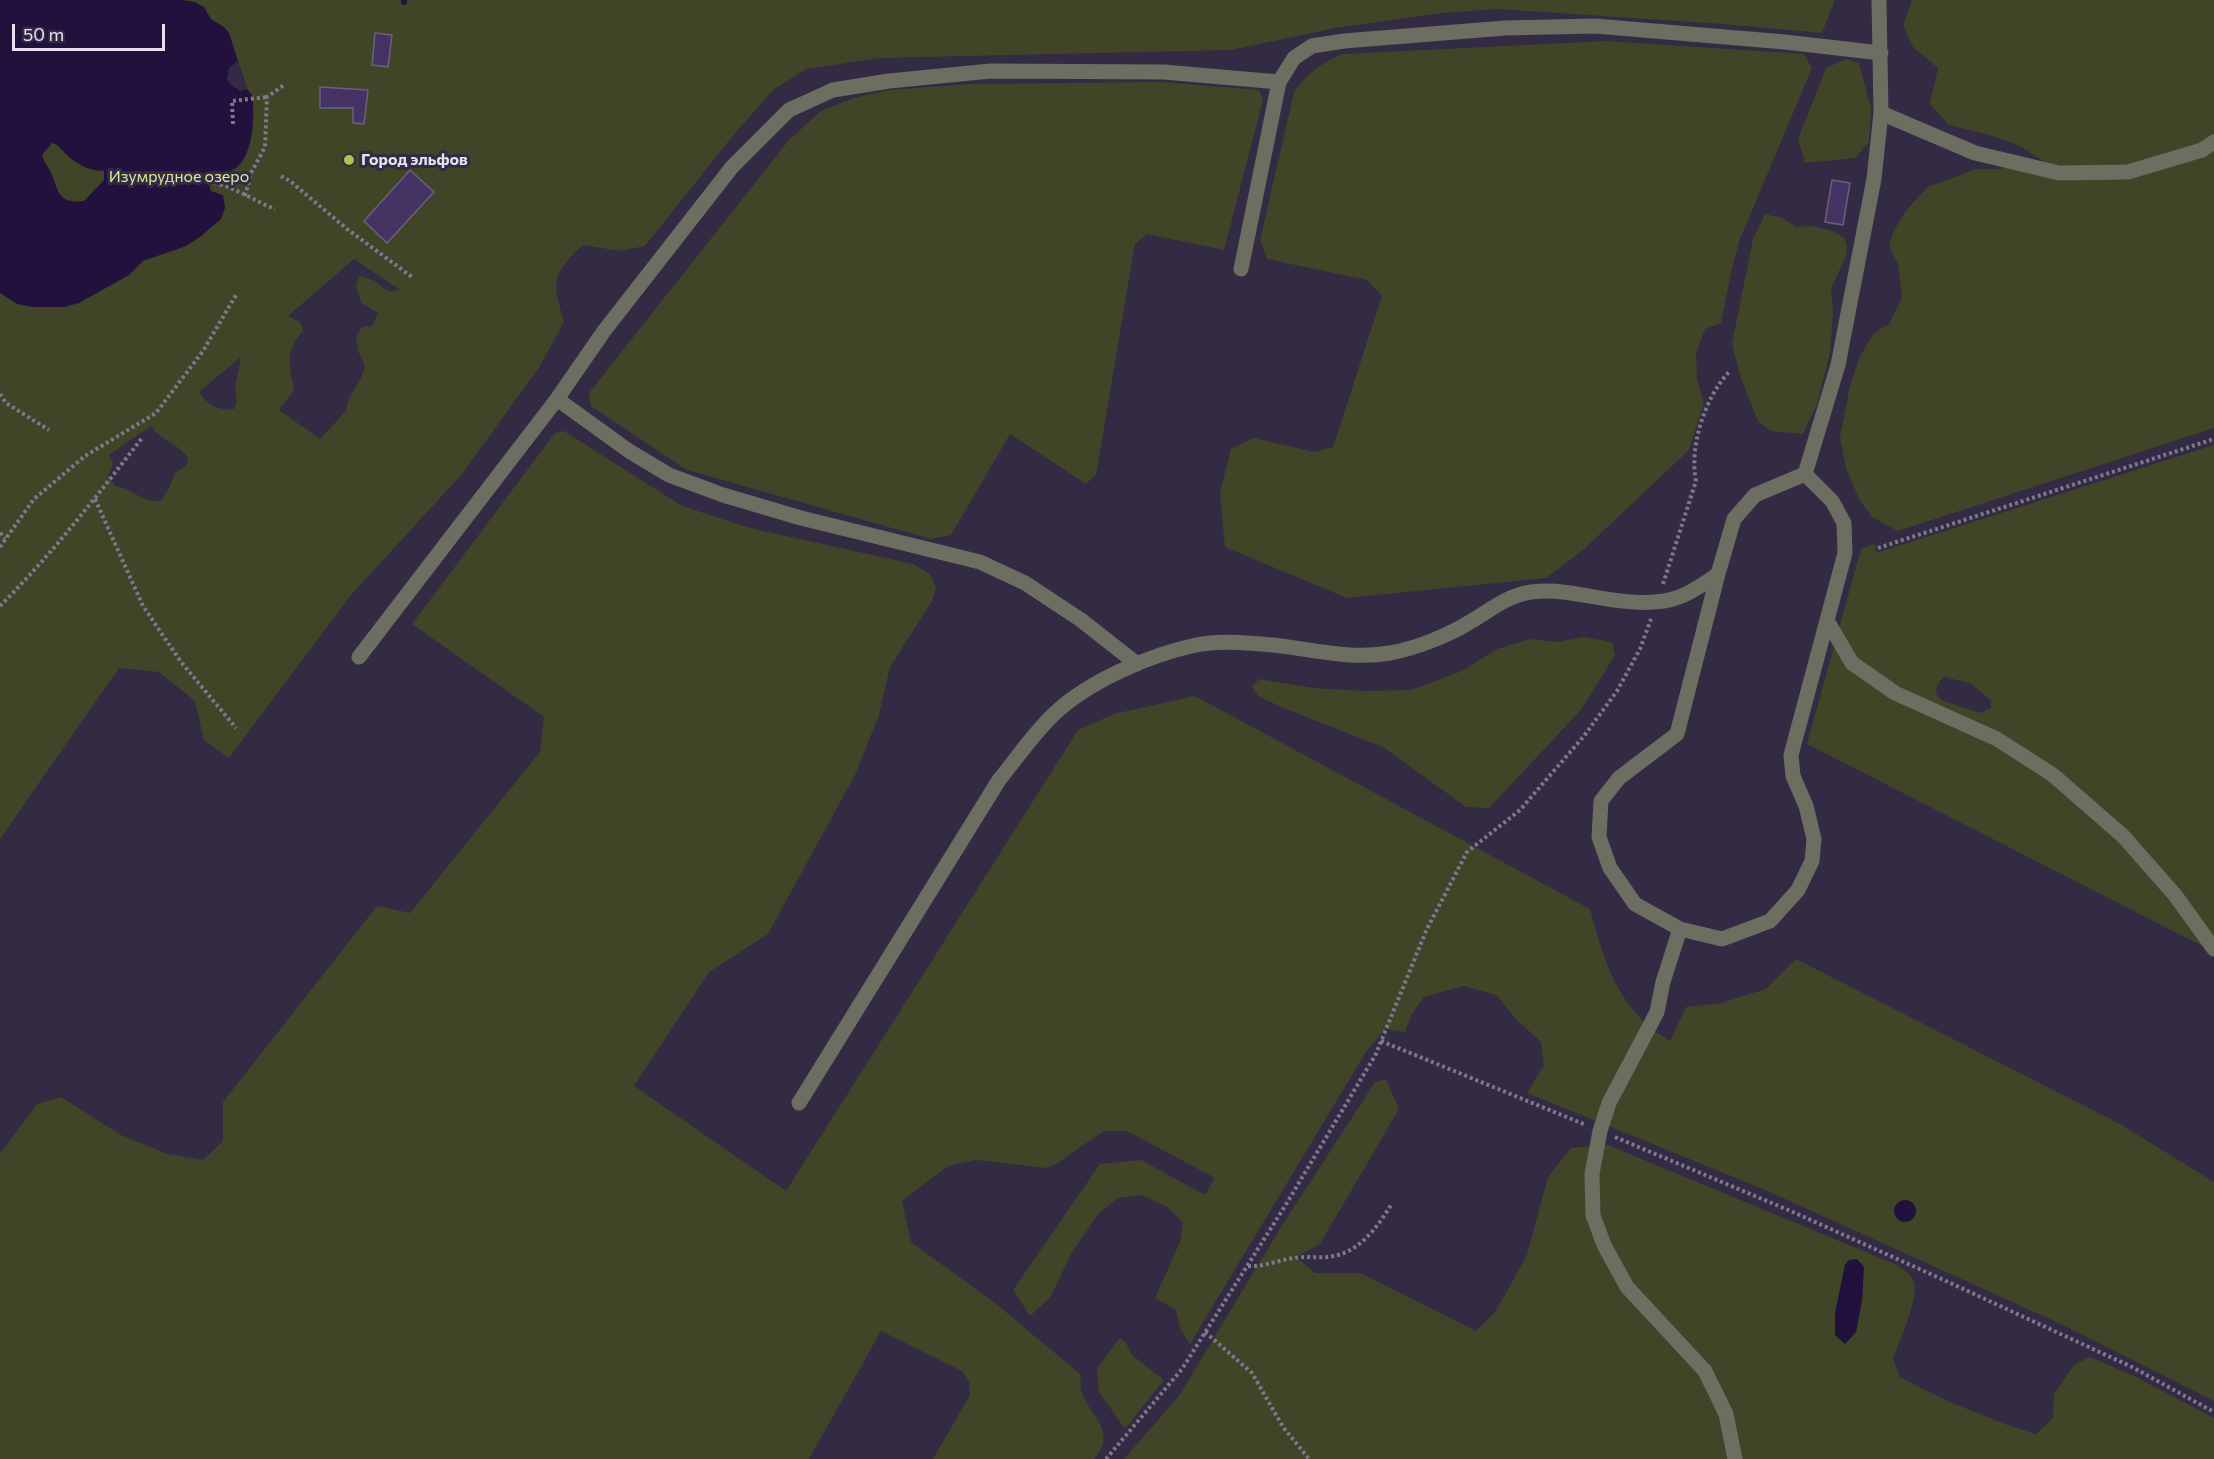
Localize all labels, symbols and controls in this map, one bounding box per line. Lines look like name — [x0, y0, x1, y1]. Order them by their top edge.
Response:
scale bar — [15, 12, 168, 50]
text: 50 m — [23, 23, 64, 45]
place label: Город эльфов — [361, 150, 468, 170]
marker: Город эльфов — [342, 153, 356, 167]
park label: Изумрудное озеро — [109, 167, 249, 187]

